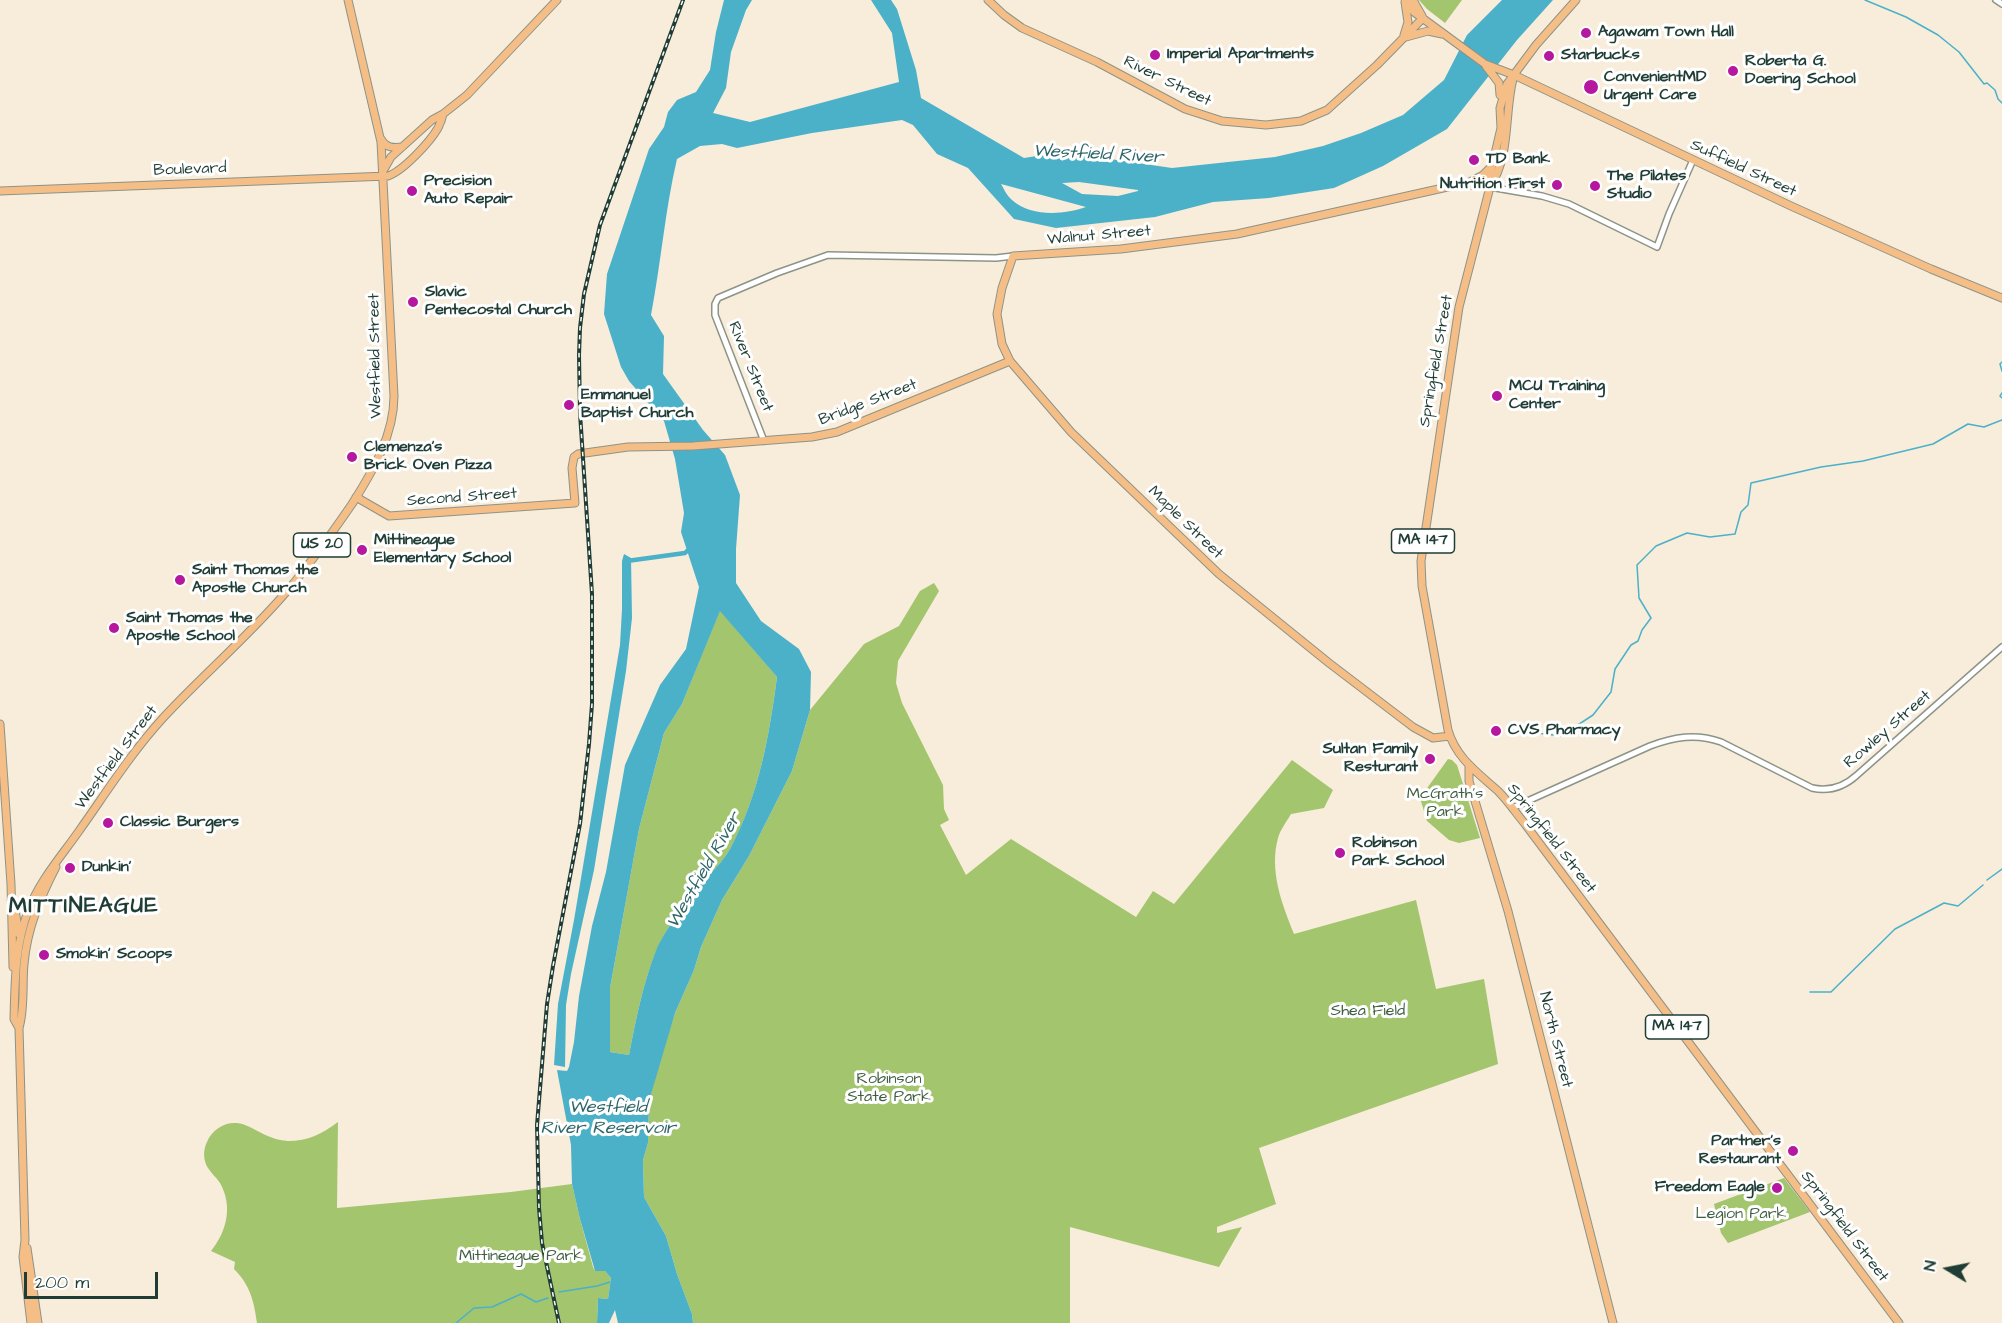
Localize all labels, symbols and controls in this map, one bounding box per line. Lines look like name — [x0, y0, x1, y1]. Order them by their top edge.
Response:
place label: Agawam Town Hall — [1598, 23, 1734, 43]
marker: Agawam Town Hall — [1579, 26, 1593, 40]
place label: Imperial Apartments — [1167, 45, 1314, 65]
place label: Starbucks — [1561, 46, 1640, 66]
marker: Imperial Apartments — [1148, 48, 1162, 62]
marker: Starbucks — [1542, 49, 1556, 63]
street label: River Street — [1120, 52, 1214, 112]
place label: Roberta G. Doering School — [1745, 52, 1856, 90]
marker: Roberta G. Doering School — [1726, 64, 1740, 78]
place label: ConvenientMD Urgent Care — [1604, 68, 1706, 106]
marker: ConvenientMD Urgent Care — [1582, 78, 1600, 96]
street label: Suffield Street — [1687, 136, 1799, 202]
water label: Westfield River — [1033, 141, 1163, 169]
place label: TD Bank — [1486, 150, 1550, 170]
marker: TD Bank — [1467, 153, 1481, 167]
street label: Boulevard — [153, 159, 227, 181]
place label: The Pilates Studio — [1607, 167, 1686, 205]
place label: Precision Auto Repair — [424, 172, 513, 210]
place label: Nutrition First — [1440, 175, 1545, 195]
marker: Nutrition First — [1550, 178, 1564, 192]
marker: The Pilates Studio — [1588, 179, 1602, 193]
marker: Precision Auto Repair — [405, 184, 419, 198]
street label: Walnut Street — [1046, 222, 1152, 250]
place label: Slavic Pentecostal Church — [425, 283, 572, 321]
street label: Westfield Street — [365, 293, 387, 419]
street label: Springfield Street — [1416, 293, 1458, 429]
marker: Slavic Pentecostal Church — [406, 295, 420, 309]
street label: River Street — [723, 319, 777, 415]
street label: Bridge Street — [816, 375, 920, 431]
place label: MCU Training Center — [1509, 377, 1605, 415]
place label: Emmanuel Baptist Church — [581, 386, 693, 424]
marker: MCU Training Center — [1490, 389, 1504, 403]
marker: Emmanuel Baptist Church — [562, 398, 576, 412]
place label: Clemenza's Brick Oven Pizza — [364, 438, 492, 476]
marker: Clemenza's Brick Oven Pizza — [345, 450, 359, 464]
street label: Maple Street — [1143, 482, 1227, 564]
street label: Second Street — [406, 485, 518, 511]
road number: MA 147 — [1392, 529, 1454, 553]
place label: Mittineague Elementary School — [374, 531, 511, 569]
road number: US 20 — [294, 533, 350, 557]
marker: Mittineague Elementary School — [355, 543, 369, 557]
place label: Saint Thomas the Apostle Church — [192, 561, 319, 599]
marker: Saint Thomas the Apostle Church — [173, 573, 187, 587]
place label: Saint Thomas the Apostle School — [126, 609, 253, 647]
marker: Saint Thomas the Apostle School — [107, 621, 121, 635]
street label: Rowley Street — [1841, 687, 1935, 773]
street label: Westfield Street — [72, 702, 162, 814]
place label: CVS Pharmacy — [1508, 721, 1621, 741]
marker: CVS Pharmacy — [1489, 724, 1503, 738]
place label: Sultan Family Resturant — [1323, 740, 1418, 778]
marker: Sultan Family Resturant — [1423, 752, 1437, 766]
street label: Springfield Street — [1502, 780, 1600, 898]
park label: McGrath's Park — [1407, 785, 1483, 823]
water label: Westfield River — [663, 809, 747, 933]
place label: Classic Burgers — [120, 813, 239, 833]
marker: Classic Burgers — [101, 816, 115, 830]
place label: Robinson Park School — [1352, 834, 1444, 872]
marker: Robinson Park School — [1333, 846, 1347, 860]
place label: Dunkin' — [82, 858, 131, 878]
marker: Dunkin' — [63, 861, 77, 875]
district label: MITTINEAGUE — [9, 894, 159, 920]
place label: Smokin' Scoops — [56, 945, 172, 965]
marker: Smokin' Scoops — [37, 948, 51, 962]
street label: North Street — [1534, 990, 1576, 1090]
park label: Shea Field — [1331, 1002, 1405, 1022]
road number: MA 147 — [1646, 1015, 1708, 1039]
park label: Robinson State Park — [847, 1070, 931, 1108]
water label: Westfield River Reservoir — [540, 1097, 676, 1140]
place label: Partner's Restaurant — [1699, 1132, 1781, 1170]
marker: Partner's Restaurant — [1786, 1144, 1800, 1158]
street label: Springfield Street — [1796, 1168, 1892, 1286]
place label: Freedom Eagle — [1655, 1178, 1765, 1198]
marker: Freedom Eagle — [1770, 1181, 1784, 1195]
park label: Legion Park — [1696, 1205, 1786, 1225]
north arrow — [1918, 1239, 1978, 1299]
park label: Mittineague Park — [459, 1247, 583, 1267]
text: N — [1919, 1259, 1942, 1273]
scale bar — [27, 1260, 160, 1298]
text: 200 m — [35, 1270, 89, 1295]

